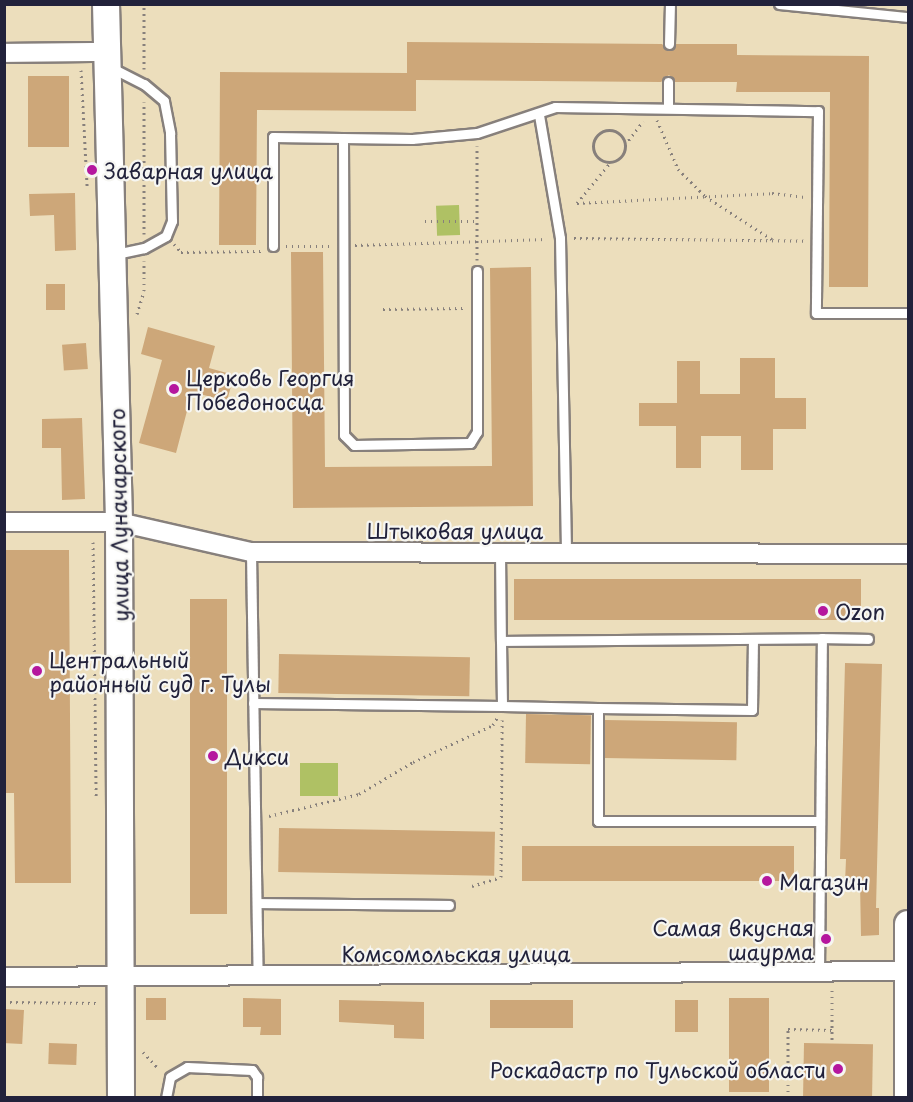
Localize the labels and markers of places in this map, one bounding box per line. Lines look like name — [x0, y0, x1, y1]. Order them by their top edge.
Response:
place label: Заварная улица — [104, 157, 274, 183]
marker: Заварная улица — [85, 163, 99, 177]
place label: Церковь Георгия Победоносца — [186, 364, 355, 414]
marker: Церковь Георгия Победоносца — [167, 382, 181, 396]
place label: Ozon — [835, 598, 885, 624]
marker: Ozon — [816, 604, 830, 618]
place label: Центральный районный суд г. Тулы — [49, 646, 272, 696]
marker: Центральный районный суд г. Тулы — [30, 664, 44, 678]
place label: Дикси — [225, 743, 289, 769]
marker: Дикси — [206, 749, 220, 763]
place label: Магазин — [779, 868, 869, 894]
marker: Магазин — [760, 874, 774, 888]
place label: Самая вкусная шаурма — [652, 914, 814, 964]
marker: Самая вкусная шаурма — [819, 932, 833, 946]
place label: Роскадастр по Тульской области — [488, 1056, 826, 1082]
marker: Роскадастр по Тульской области — [831, 1062, 845, 1076]

